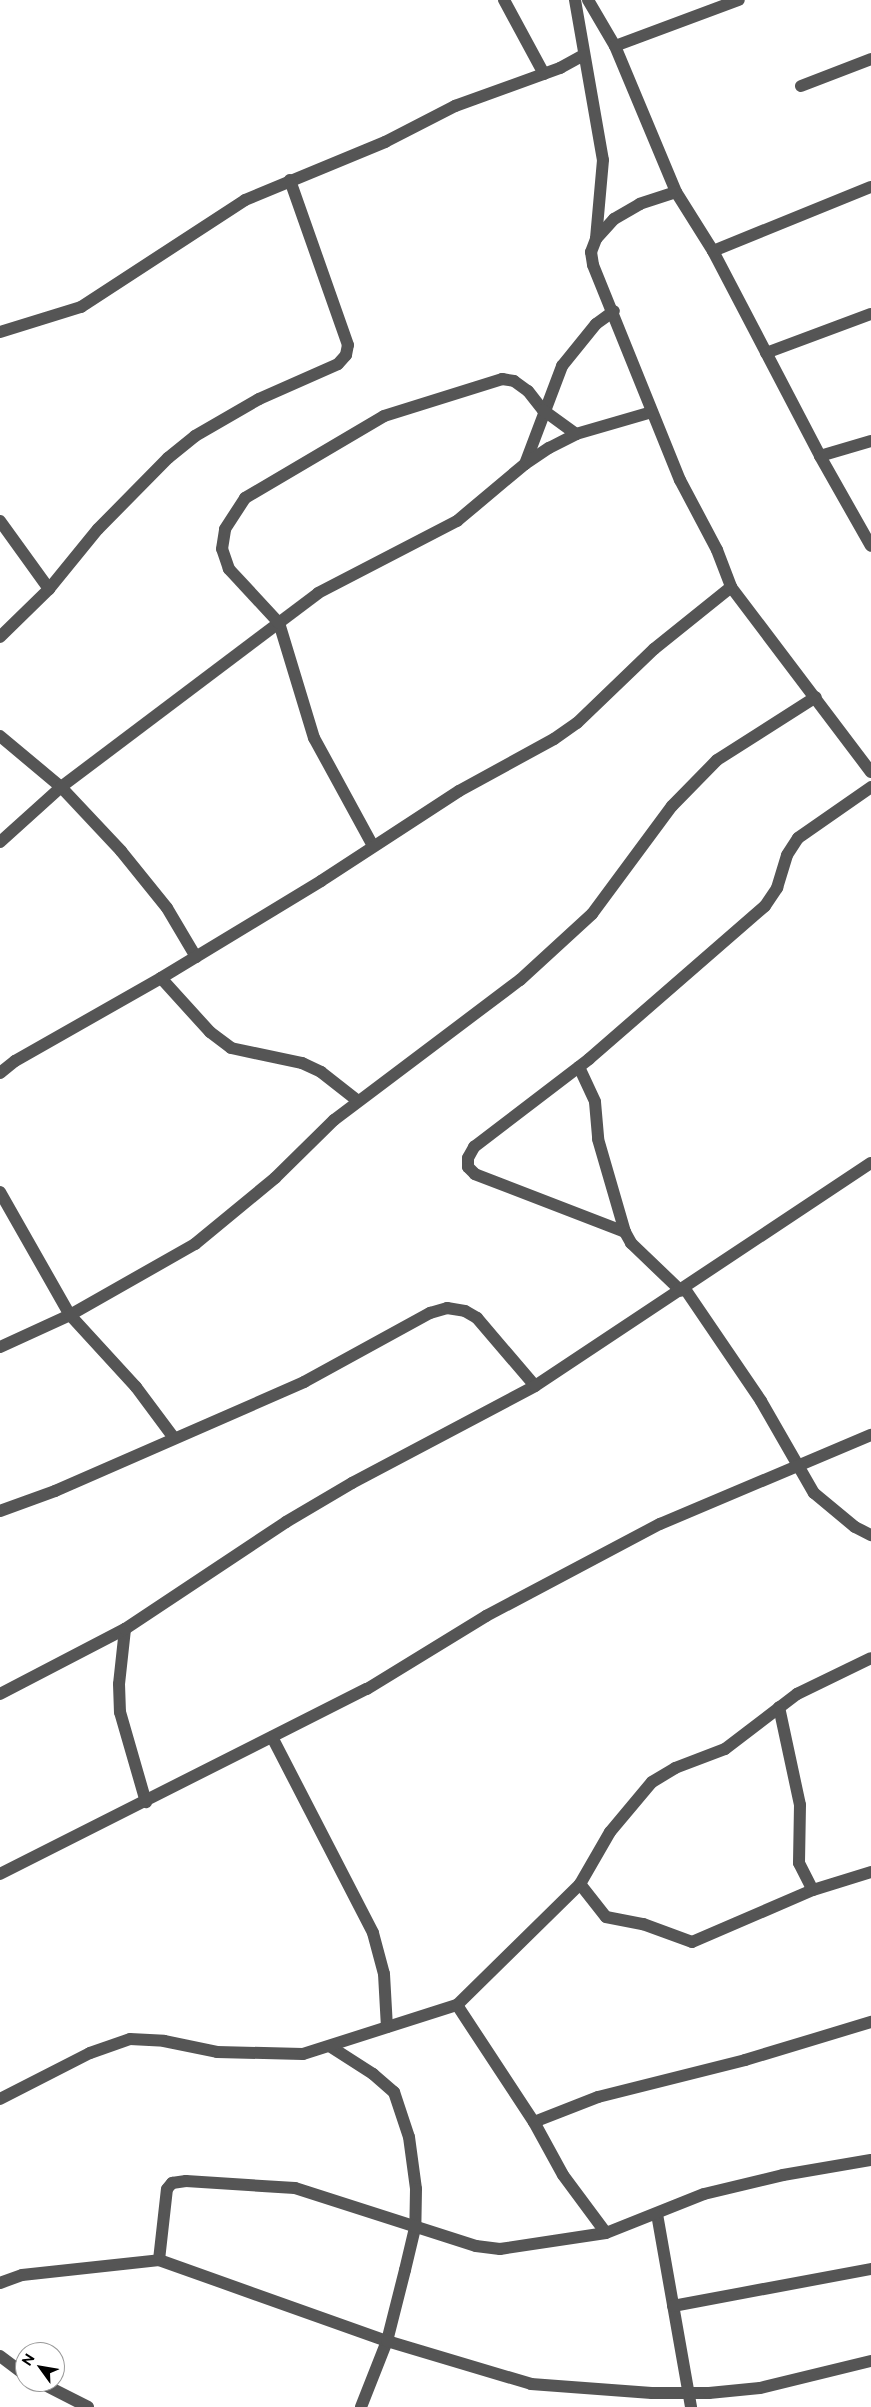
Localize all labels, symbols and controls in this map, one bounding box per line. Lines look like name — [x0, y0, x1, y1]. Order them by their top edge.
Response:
north arrow — [15, 2342, 65, 2392]
text: N — [19, 2351, 38, 2368]

